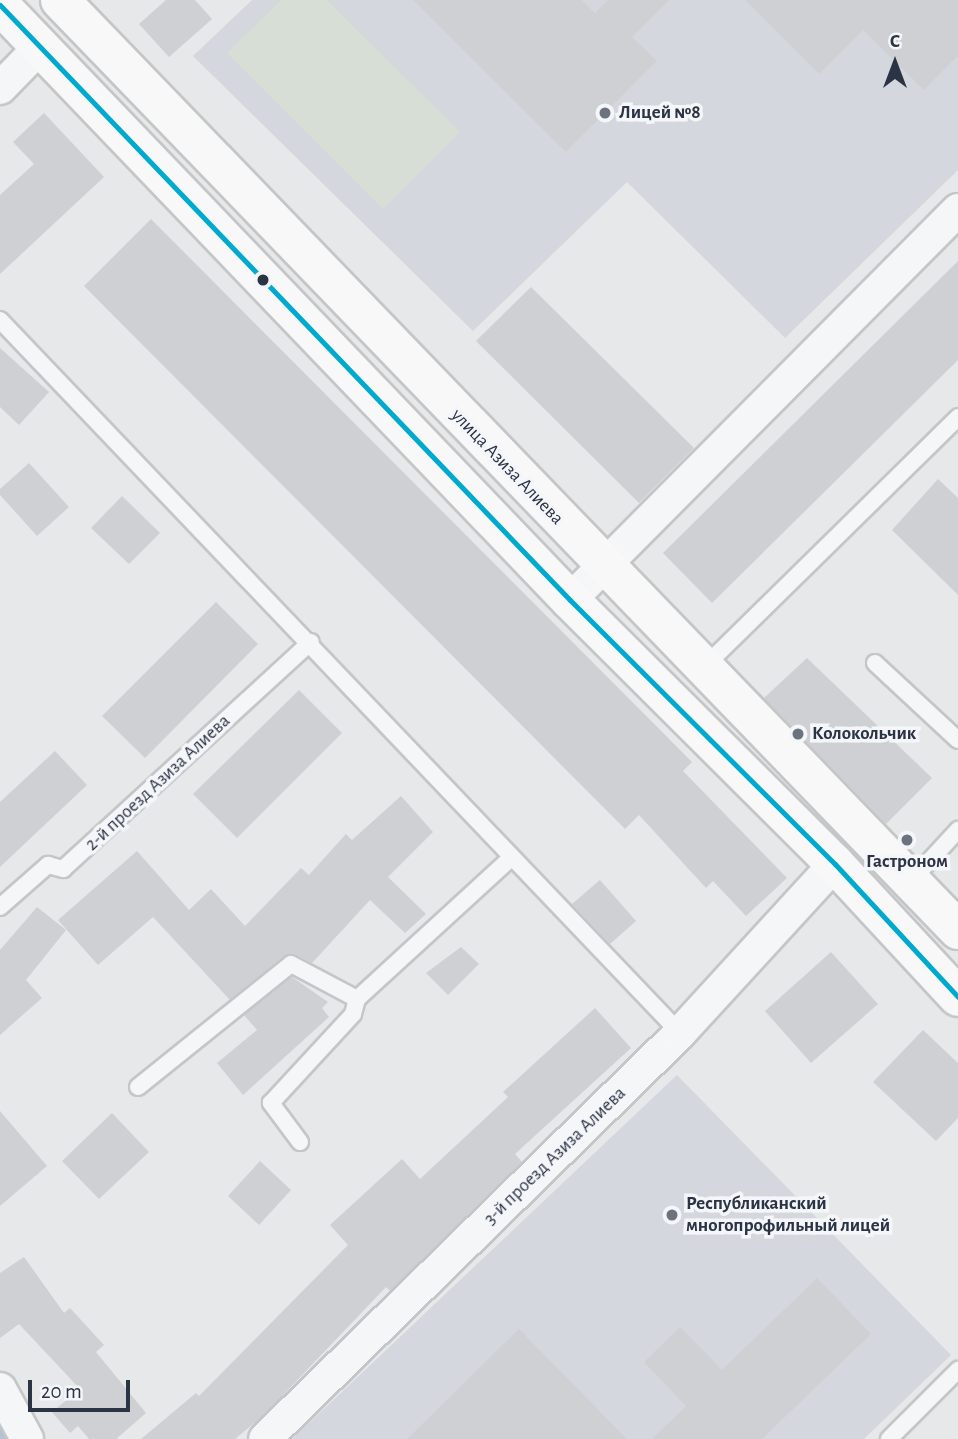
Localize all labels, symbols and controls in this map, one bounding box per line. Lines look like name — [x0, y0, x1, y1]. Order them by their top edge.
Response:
north arrow — [860, 28, 930, 98]
text: С — [890, 32, 900, 51]
place label: Лицей №8 — [619, 102, 701, 124]
marker: Лицей №8 — [597, 105, 613, 121]
unlabelled marker — [256, 273, 270, 287]
street label: улица Азиза Алиева — [446, 404, 568, 530]
street label: 2-й проезд Азиза Алиева — [81, 710, 235, 856]
place label: Колокольчик — [812, 723, 916, 745]
marker: Колокольчик — [790, 726, 806, 742]
marker: Гастроном — [899, 832, 915, 848]
place label: Гастроном — [866, 851, 948, 873]
street label: 3-й проезд Азиза Алиева — [479, 1082, 631, 1230]
place label: Республиканский многопрофильный лицей — [686, 1193, 890, 1237]
marker: Республиканский многопрофильный лицей — [664, 1207, 680, 1223]
scale bar — [32, 1366, 133, 1410]
text: 20 m — [41, 1381, 82, 1402]

